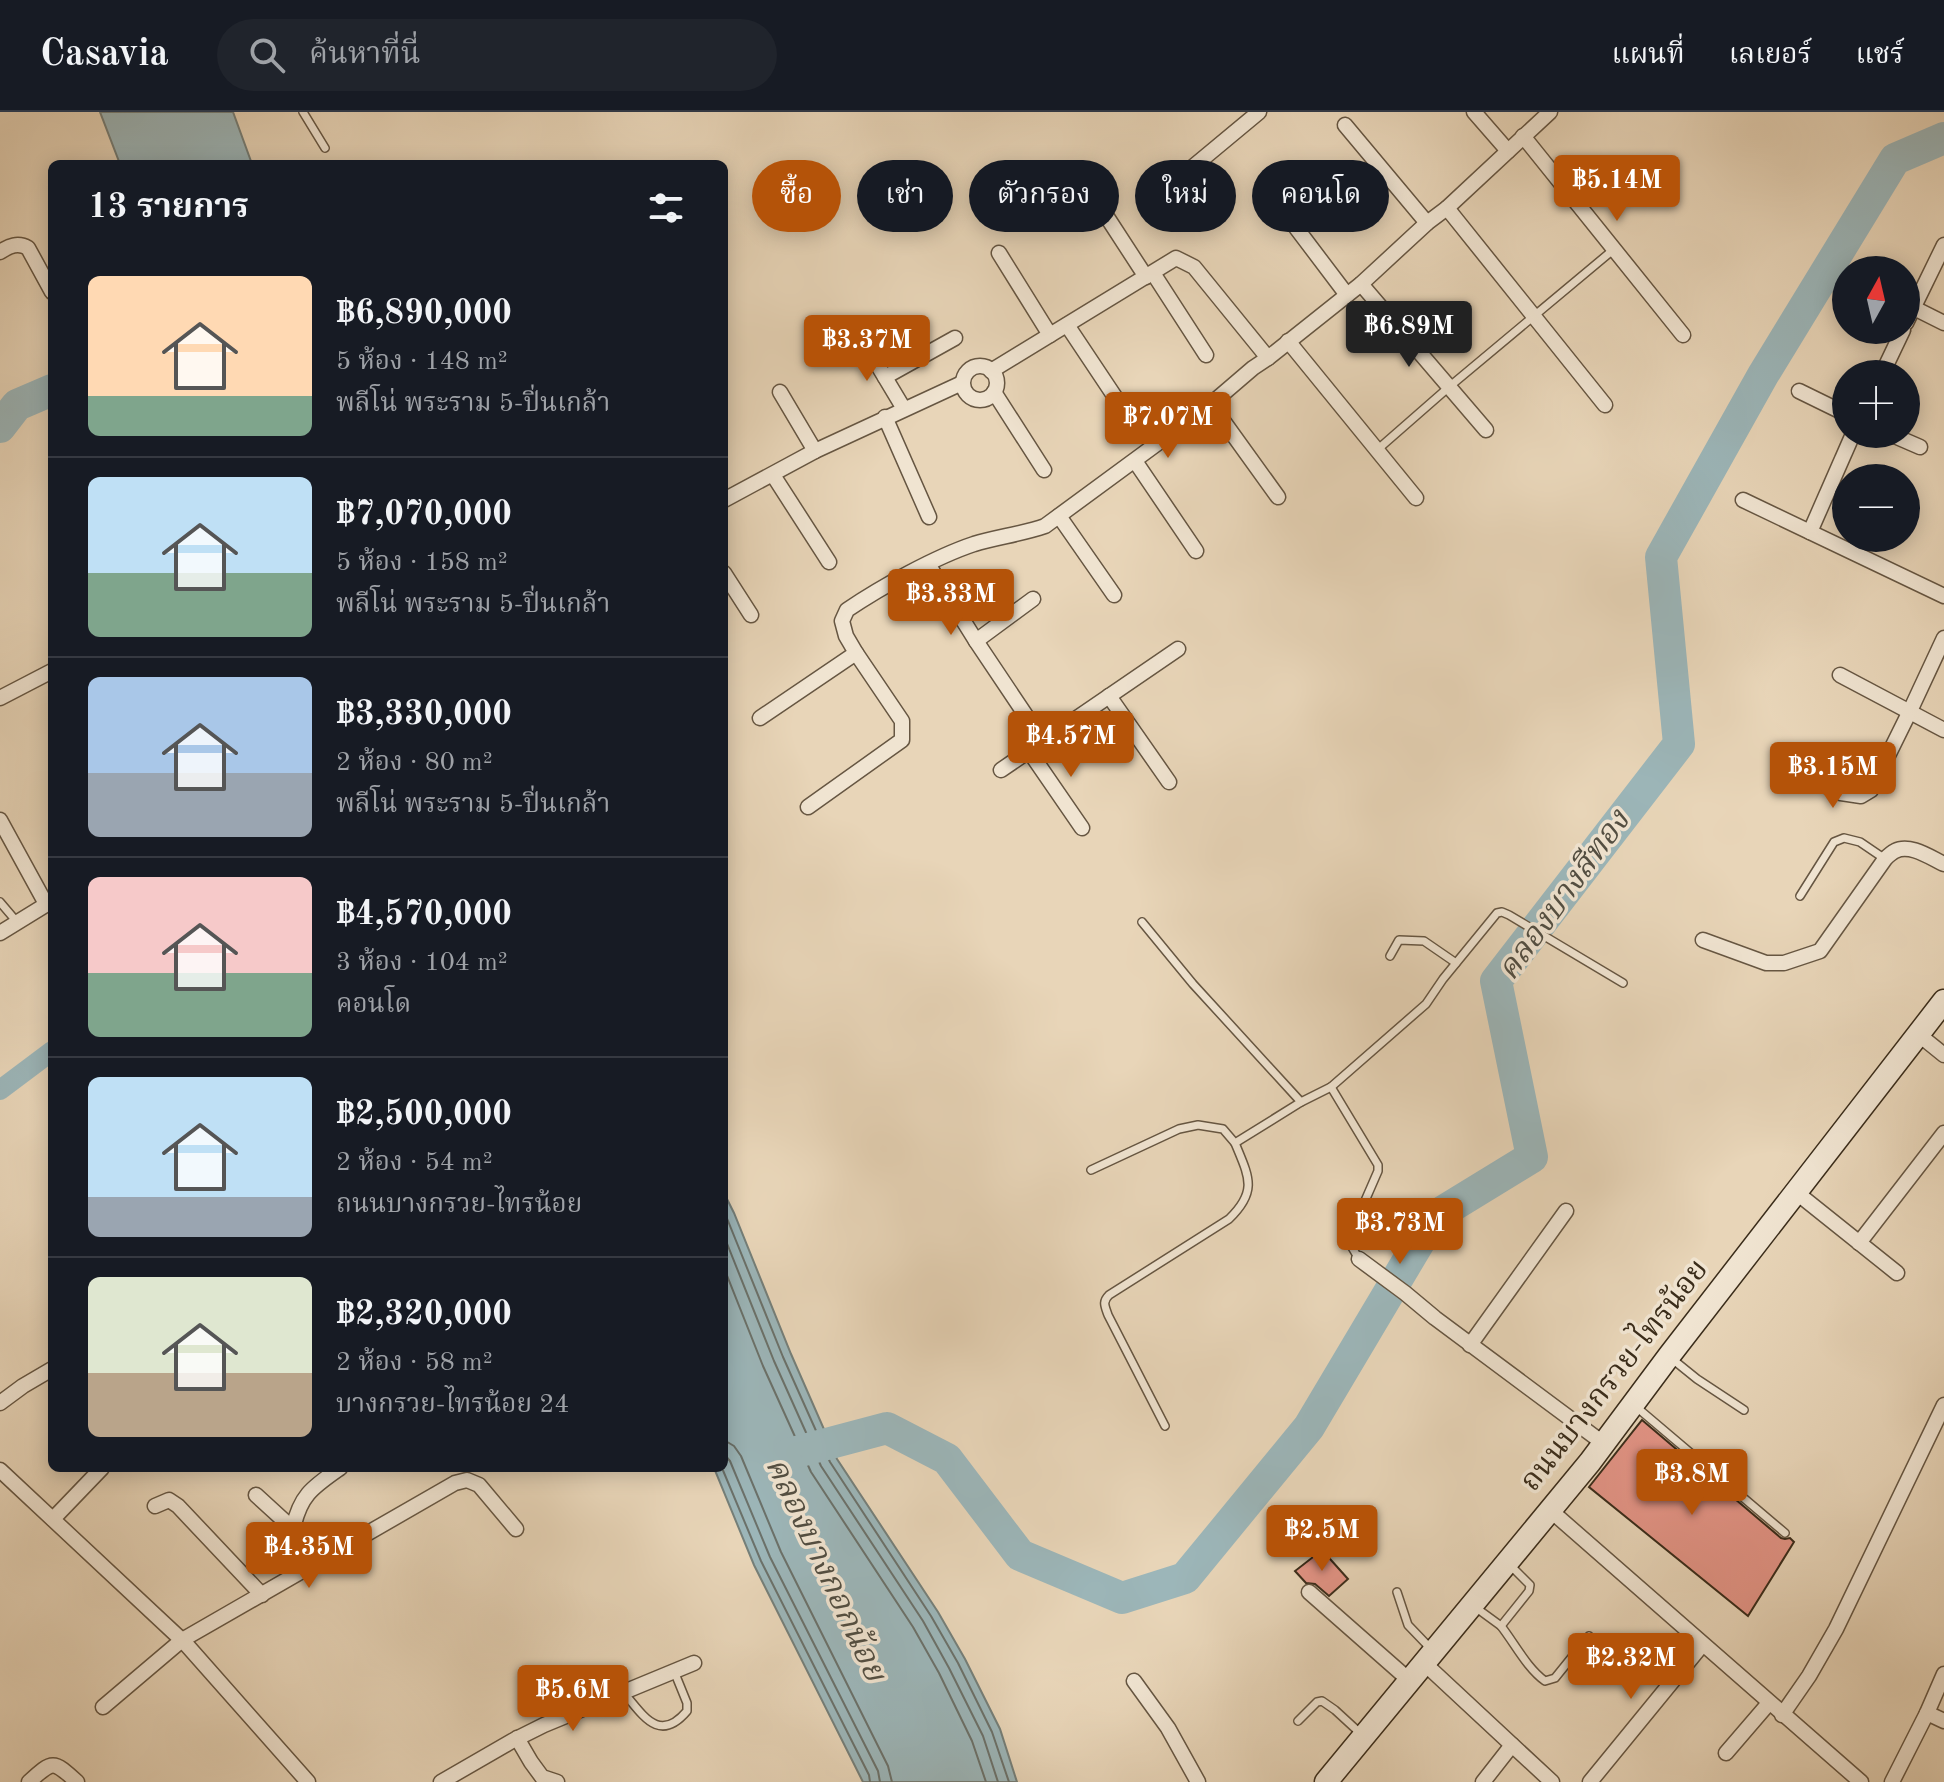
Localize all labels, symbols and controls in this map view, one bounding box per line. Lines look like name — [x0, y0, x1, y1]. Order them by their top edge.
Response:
search box — [217, 19, 777, 91]
icon: search — [245, 33, 289, 77]
text: Casavia — [40, 36, 169, 74]
text: ค้นหาที่นี่ — [309, 40, 421, 70]
text: แผนที่ — [1611, 42, 1685, 70]
text: เลเยอร์ — [1729, 42, 1812, 70]
text: แชร์ — [1856, 42, 1904, 70]
pin: ฿5.14M — [1552, 155, 1682, 223]
chip: ซื้อ — [752, 160, 841, 232]
chip: เช่า — [857, 160, 953, 232]
chip: ตัวกรอง — [969, 160, 1119, 232]
chip: ใหม่ — [1135, 160, 1236, 232]
chip: คอนโด — [1252, 160, 1389, 232]
text: ฿5.14M — [1572, 168, 1662, 194]
icon: filters — [644, 186, 688, 230]
text: 13 รายการ — [88, 191, 249, 225]
north arrow — [1832, 256, 1920, 344]
map controls — [1832, 256, 1920, 552]
text: ฿6,890,000 — [336, 297, 512, 331]
pin: ฿6.89M — [1344, 301, 1474, 369]
icon: home — [152, 308, 248, 404]
text: ฿6.89M — [1364, 314, 1454, 340]
pin: ฿3.37M — [802, 315, 932, 383]
text: ฿3.37M — [822, 328, 912, 354]
text: 5 ห้อง · 148 m² — [336, 349, 508, 375]
button: + — [1832, 360, 1920, 448]
text: พลีโน่ พระราม 5-ปิ่นเกล้า — [336, 391, 610, 417]
pin: ฿7.07M — [1103, 392, 1233, 460]
text: ฿7.07M — [1123, 405, 1213, 431]
button: − — [1832, 464, 1920, 552]
text: ฿7,070,000 — [336, 498, 512, 532]
icon: home — [152, 509, 248, 605]
text: 5 ห้อง · 158 m² — [336, 550, 508, 576]
pin: ฿3.33M — [886, 569, 1016, 637]
text: ฿3.33M — [906, 582, 996, 608]
text: พลีโน่ พระราม 5-ปิ่นเกล้า — [336, 592, 610, 618]
text: ฿3,330,000 — [336, 698, 512, 732]
icon: home — [152, 709, 248, 805]
pin: ฿4.57M — [1006, 711, 1136, 779]
text: ฿4.57M — [1026, 724, 1116, 750]
pin: ฿3.15M — [1768, 742, 1898, 810]
text: 2 ห้อง · 80 m² — [336, 750, 493, 776]
text: ฿3.15M — [1788, 755, 1878, 781]
text: พลีโน่ พระราม 5-ปิ่นเกล้า — [336, 792, 610, 818]
water label: คลองบางสีทอง — [1491, 803, 1638, 987]
text: ฿4,570,000 — [336, 898, 512, 932]
icon: home — [152, 909, 248, 1005]
text: 3 ห้อง · 104 m² — [336, 950, 508, 976]
text: คอนโด — [336, 992, 411, 1018]
text: ฿2,500,000 — [336, 1098, 512, 1132]
icon: home — [152, 1109, 248, 1205]
text: 2 ห้อง · 54 m² — [336, 1150, 493, 1176]
text: ถนนบางกรวย-ไทรน้อย — [336, 1192, 582, 1218]
pin: ฿3.73M — [1335, 1198, 1465, 1266]
text: ฿3.73M — [1355, 1211, 1445, 1237]
street label: ถนนบางกรวย-ไทรน้อย — [1509, 1250, 1714, 1497]
text: ฿2,320,000 — [336, 1298, 512, 1332]
icon: home — [152, 1309, 248, 1405]
text: 2 ห้อง · 58 m² — [336, 1350, 493, 1376]
text: บางกรวย-ไทรน้อย 24 — [336, 1392, 569, 1418]
pin: ฿3.8M — [1636, 1449, 1748, 1517]
water label: คลองบางกอกน้อย — [758, 1452, 894, 1688]
text: ฿3.8M — [1654, 1462, 1730, 1488]
pin: ฿2.5M — [1266, 1505, 1378, 1573]
text: ฿2.5M — [1284, 1518, 1360, 1544]
pin: ฿4.35M — [244, 1522, 374, 1590]
text: ฿4.35M — [264, 1535, 354, 1561]
pin: ฿2.32M — [1566, 1633, 1696, 1701]
text: ฿2.32M — [1586, 1646, 1676, 1672]
pin: ฿5.6M — [517, 1665, 629, 1733]
text: ฿5.6M — [535, 1678, 611, 1704]

